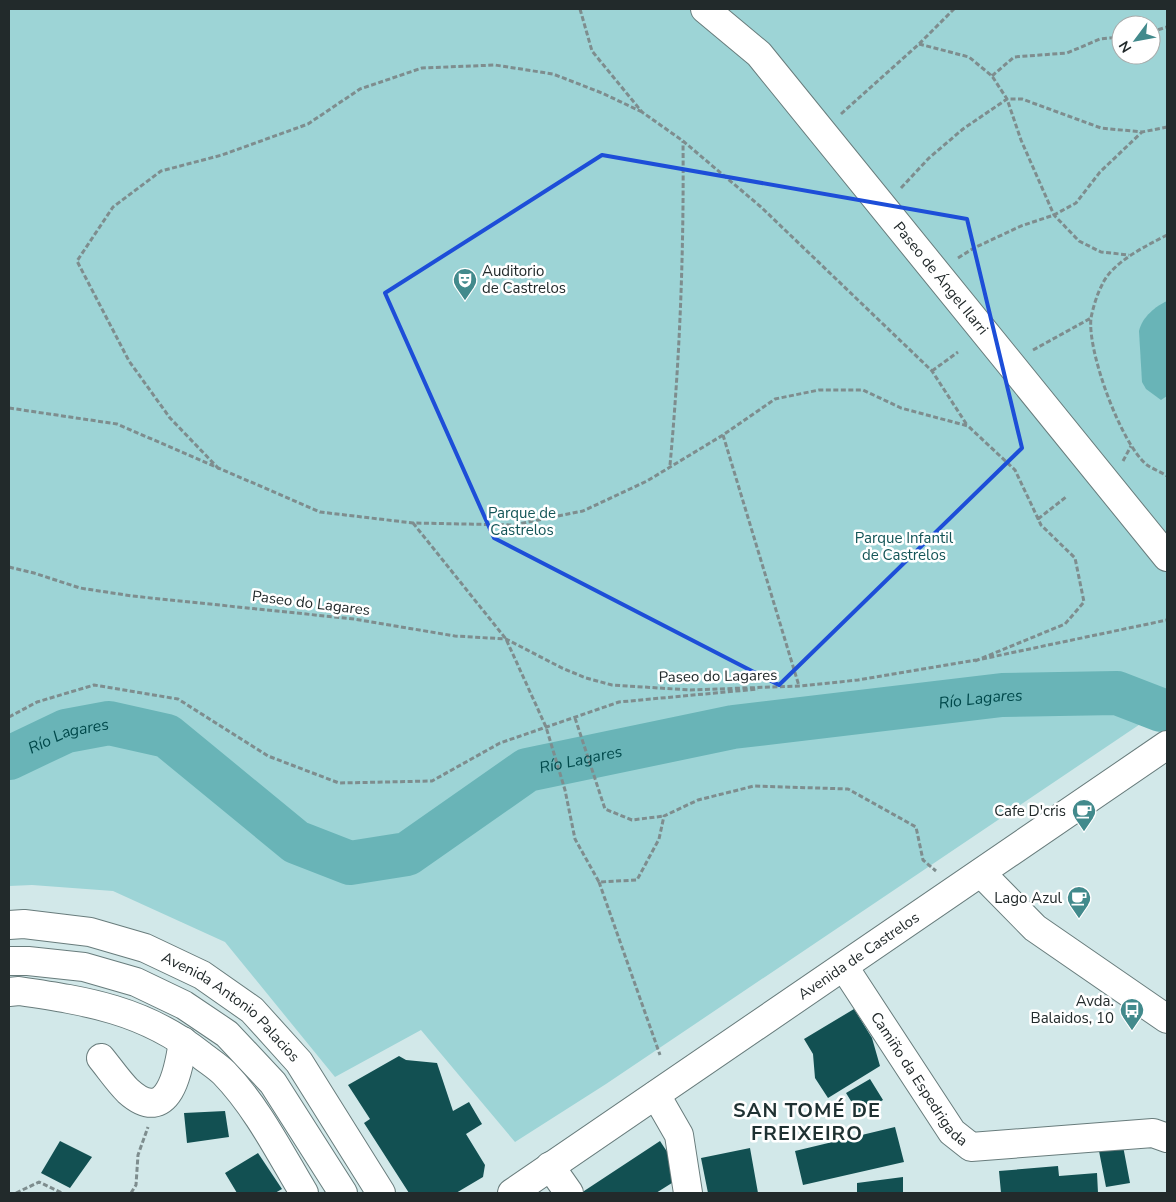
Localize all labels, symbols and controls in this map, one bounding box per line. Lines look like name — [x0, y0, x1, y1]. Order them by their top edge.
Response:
north arrow — [1111, 15, 1161, 65]
text: N — [1115, 37, 1136, 56]
street label: Paseo de Ángel Ilarri — [889, 218, 993, 339]
place label: Auditorio de Castrelos — [482, 261, 566, 298]
theatre icon: Auditorio de Castrelos — [452, 267, 478, 301]
park label: Parque de Castrelos — [488, 503, 556, 540]
park label: Parque Infantil de Castrelos — [855, 528, 954, 565]
street label: Paseo do Lagares — [251, 586, 371, 620]
street label: Paseo do Lagares — [658, 665, 778, 687]
water label: Río Lagares — [937, 685, 1023, 714]
water label: Río Lagares — [24, 713, 111, 760]
water label: Río Lagares — [537, 740, 625, 779]
cafe icon: Cafe D'cris — [1071, 798, 1097, 832]
place label: Cafe D'cris — [994, 801, 1066, 821]
cafe icon: Lago Azul — [1066, 885, 1092, 919]
place label: Lago Azul — [994, 888, 1063, 908]
street label: Avenida de Castrelos — [794, 907, 923, 1004]
street label: Avenida Antonio Palacios — [158, 947, 304, 1066]
place label: Avda. Balaidos, 10 — [1031, 991, 1114, 1028]
bus stop icon: Avda. Balaidos, 10 — [1119, 997, 1145, 1031]
street label: Camiño da Espedrigada — [866, 1008, 972, 1151]
district label: SAN TOMÉ DE FREIXEIRO — [733, 1097, 881, 1147]

